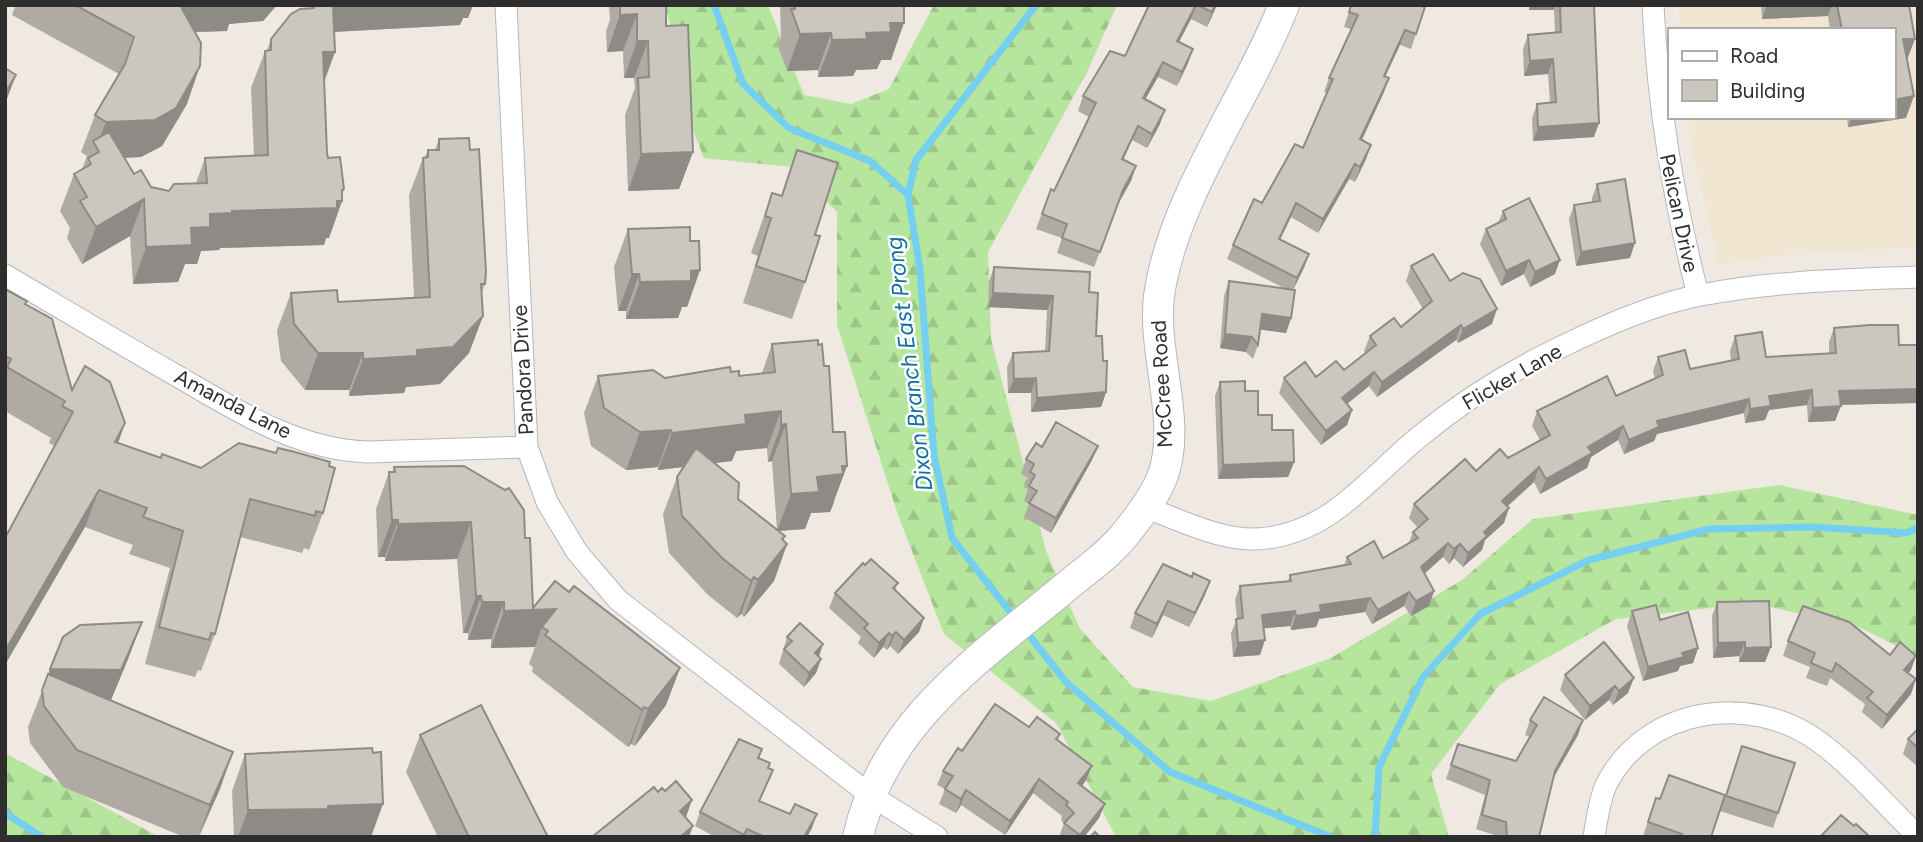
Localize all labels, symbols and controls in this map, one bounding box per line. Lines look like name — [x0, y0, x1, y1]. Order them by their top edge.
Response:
legend — [1668, 28, 1895, 119]
text: Road — [1730, 43, 1778, 68]
text: Building — [1730, 78, 1805, 103]
street label: Pelican Drive — [1655, 151, 1704, 274]
water label: Dixon Branch East Prong — [879, 235, 939, 493]
street label: Pandora Drive — [507, 304, 538, 436]
street label: McCree Road — [1146, 320, 1177, 449]
street label: Flicker Lane — [1458, 338, 1566, 415]
street label: Amanda Lane — [171, 363, 296, 444]

